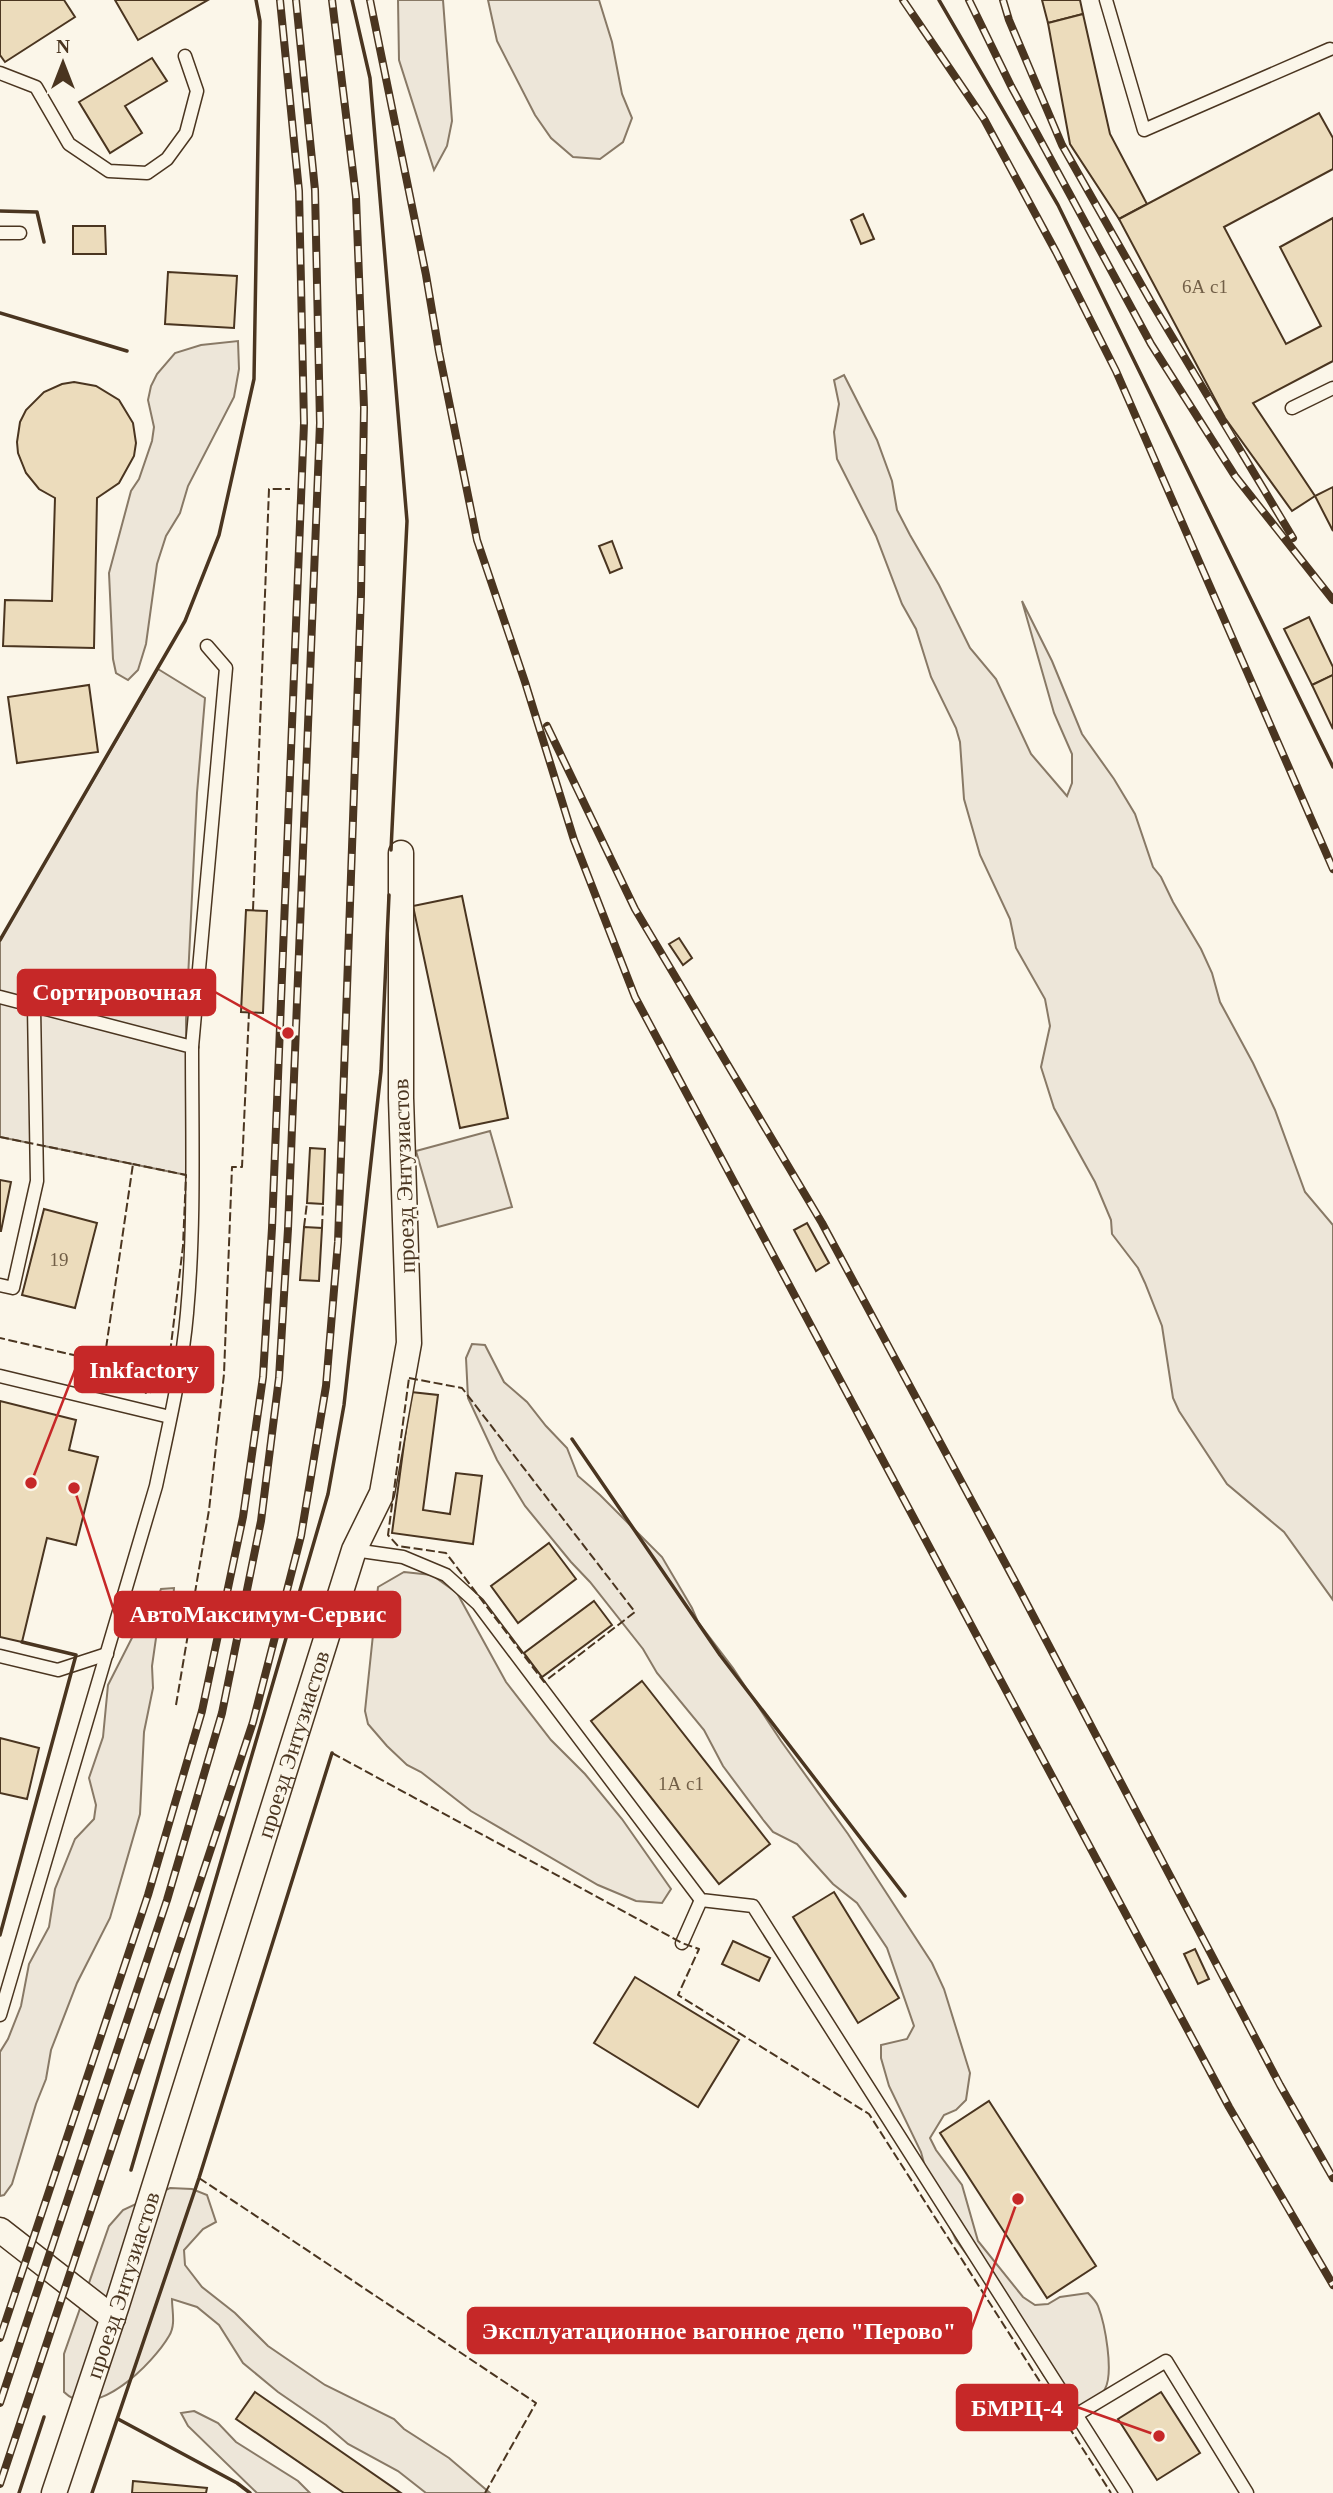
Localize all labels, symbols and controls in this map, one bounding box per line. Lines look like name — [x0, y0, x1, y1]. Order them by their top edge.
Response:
north arrow — [28, 28, 98, 98]
text: N — [56, 36, 70, 57]
house number: 6А с1 — [1182, 276, 1228, 297]
callout: Сортировочная — [18, 970, 215, 1015]
text: Сортировочная — [32, 979, 202, 1005]
street label: проезд Энтузиастов — [388, 1078, 420, 1274]
house number: 19 — [50, 1249, 69, 1270]
callout: Inkfactory — [75, 1347, 213, 1392]
text: Inkfactory — [89, 1357, 199, 1383]
callout: АвтоМаксимум-Сервиc — [115, 1592, 400, 1637]
text: АвтоМаксимум-Сервиc — [130, 1601, 387, 1627]
street label: проезд Энтузиастов — [252, 1647, 334, 1841]
house number: 1А с1 — [658, 1773, 704, 1794]
street label: проезд Энтузиастов — [81, 2188, 164, 2382]
callout: Эксплуатационное вагонное депо "Перово" — [468, 2308, 971, 2353]
text: Эксплуатационное вагонное депо "Перово" — [482, 2318, 956, 2344]
callout: БМРЦ-4 — [957, 2385, 1077, 2430]
text: БМРЦ-4 — [971, 2395, 1063, 2421]

